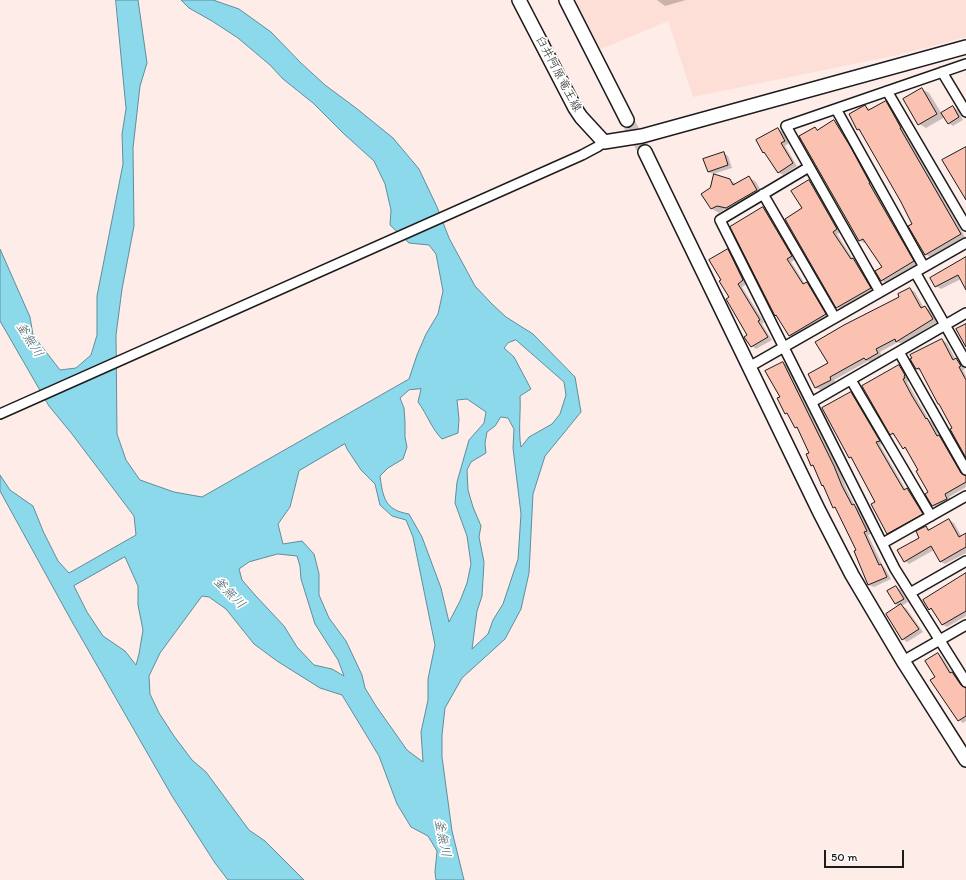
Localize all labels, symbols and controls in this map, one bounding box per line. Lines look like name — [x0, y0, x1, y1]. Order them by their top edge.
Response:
street label: 臼井阿原竜王線 — [532, 34, 584, 114]
water label: 釜無川 — [12, 319, 46, 361]
water label: 釜無川 — [210, 574, 248, 612]
water label: 釜無川 — [431, 817, 453, 859]
scale bar — [826, 842, 906, 868]
text: 50 m — [831, 850, 857, 864]

